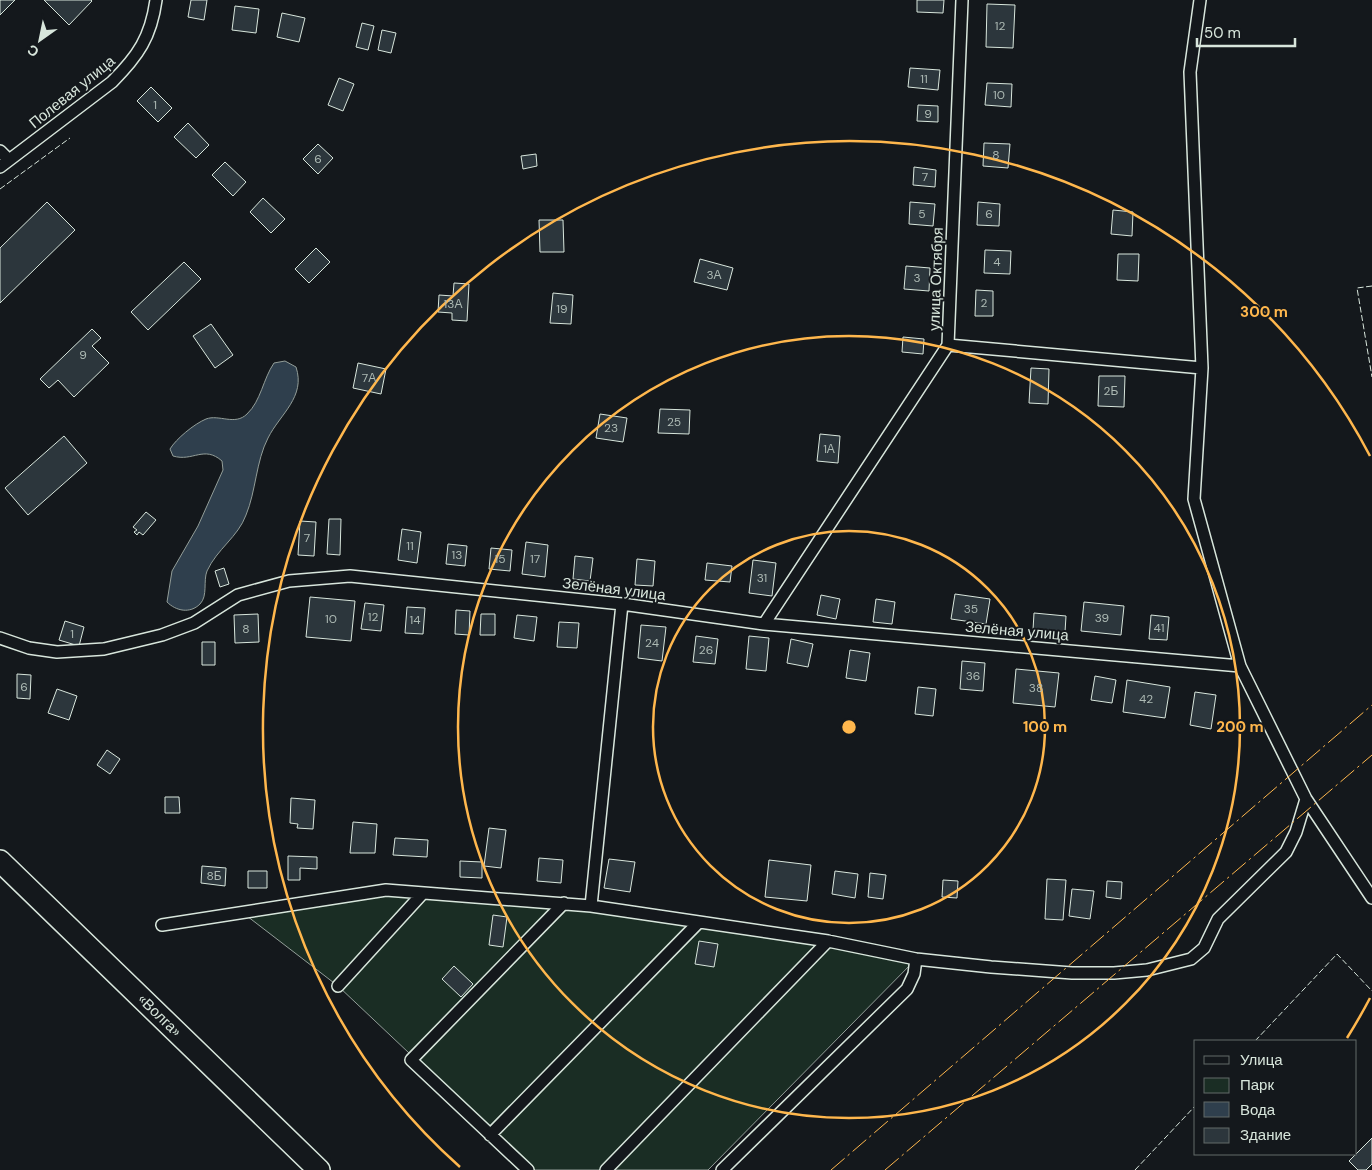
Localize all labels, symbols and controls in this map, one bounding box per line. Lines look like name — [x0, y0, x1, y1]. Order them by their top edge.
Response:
north arrow — [15, 15, 65, 65]
scale bar — [1197, 15, 1294, 47]
house number: 12 — [995, 18, 1005, 34]
text: 50 m — [1204, 23, 1241, 43]
text: С — [24, 41, 42, 61]
street label: Полевая улица — [25, 51, 120, 133]
house number: 11 — [920, 71, 928, 87]
house number: 10 — [993, 87, 1005, 103]
house number: 1 — [153, 97, 157, 113]
house number: 9 — [924, 106, 932, 122]
house number: 8 — [992, 147, 1000, 163]
house number: 6 — [314, 151, 322, 167]
house number: 7 — [922, 169, 928, 185]
house number: 5 — [918, 206, 926, 222]
house number: 6 — [985, 206, 993, 222]
street label: улица Октября — [924, 227, 948, 331]
house number: 4 — [993, 254, 1001, 270]
house number: 3А — [706, 267, 722, 283]
house number: 3 — [913, 270, 921, 286]
house number: 2 — [981, 295, 988, 311]
house number: 13А — [444, 296, 462, 312]
house number: 19 — [556, 301, 568, 317]
text: 300 m — [1240, 302, 1288, 322]
house number: 9 — [79, 347, 87, 363]
house number: 7А — [362, 370, 376, 386]
house number: 2Б — [1104, 383, 1119, 399]
house number: 25 — [667, 414, 681, 430]
house number: 23 — [604, 420, 618, 436]
house number: 1А — [823, 441, 835, 457]
house number: 7 — [304, 530, 310, 546]
house number: 11 — [406, 538, 414, 554]
house number: 13 — [452, 547, 462, 563]
house number: 15 — [494, 551, 506, 567]
house number: 17 — [530, 551, 540, 567]
house number: 31 — [757, 570, 767, 586]
street label: Зелёная улица — [561, 573, 667, 605]
house number: 35 — [964, 601, 978, 617]
house number: 12 — [368, 609, 378, 625]
house number: 39 — [1095, 610, 1109, 626]
house number: 10 — [325, 611, 337, 627]
house number: 14 — [409, 612, 421, 628]
street label: Зелёная улица — [964, 617, 1070, 646]
house number: 41 — [1153, 620, 1165, 636]
house number: 8 — [242, 621, 250, 637]
house number: 1 — [70, 626, 74, 642]
house number: 24 — [645, 635, 659, 651]
house number: 26 — [699, 642, 713, 658]
house number: 36 — [966, 668, 980, 684]
house number: 6 — [20, 679, 28, 695]
house number: 38 — [1029, 680, 1043, 696]
house number: 42 — [1139, 691, 1153, 707]
text: 100 m — [1023, 717, 1067, 737]
text: 200 m — [1216, 717, 1264, 737]
centre of rings — [840, 718, 858, 736]
house number: 8Б — [206, 868, 222, 884]
street label: «Волга» — [133, 990, 186, 1042]
legend — [1194, 1040, 1357, 1155]
text: Улица — [1240, 1050, 1283, 1070]
text: Парк — [1240, 1075, 1274, 1095]
text: Вода — [1240, 1100, 1276, 1120]
text: Здание — [1240, 1125, 1291, 1145]

